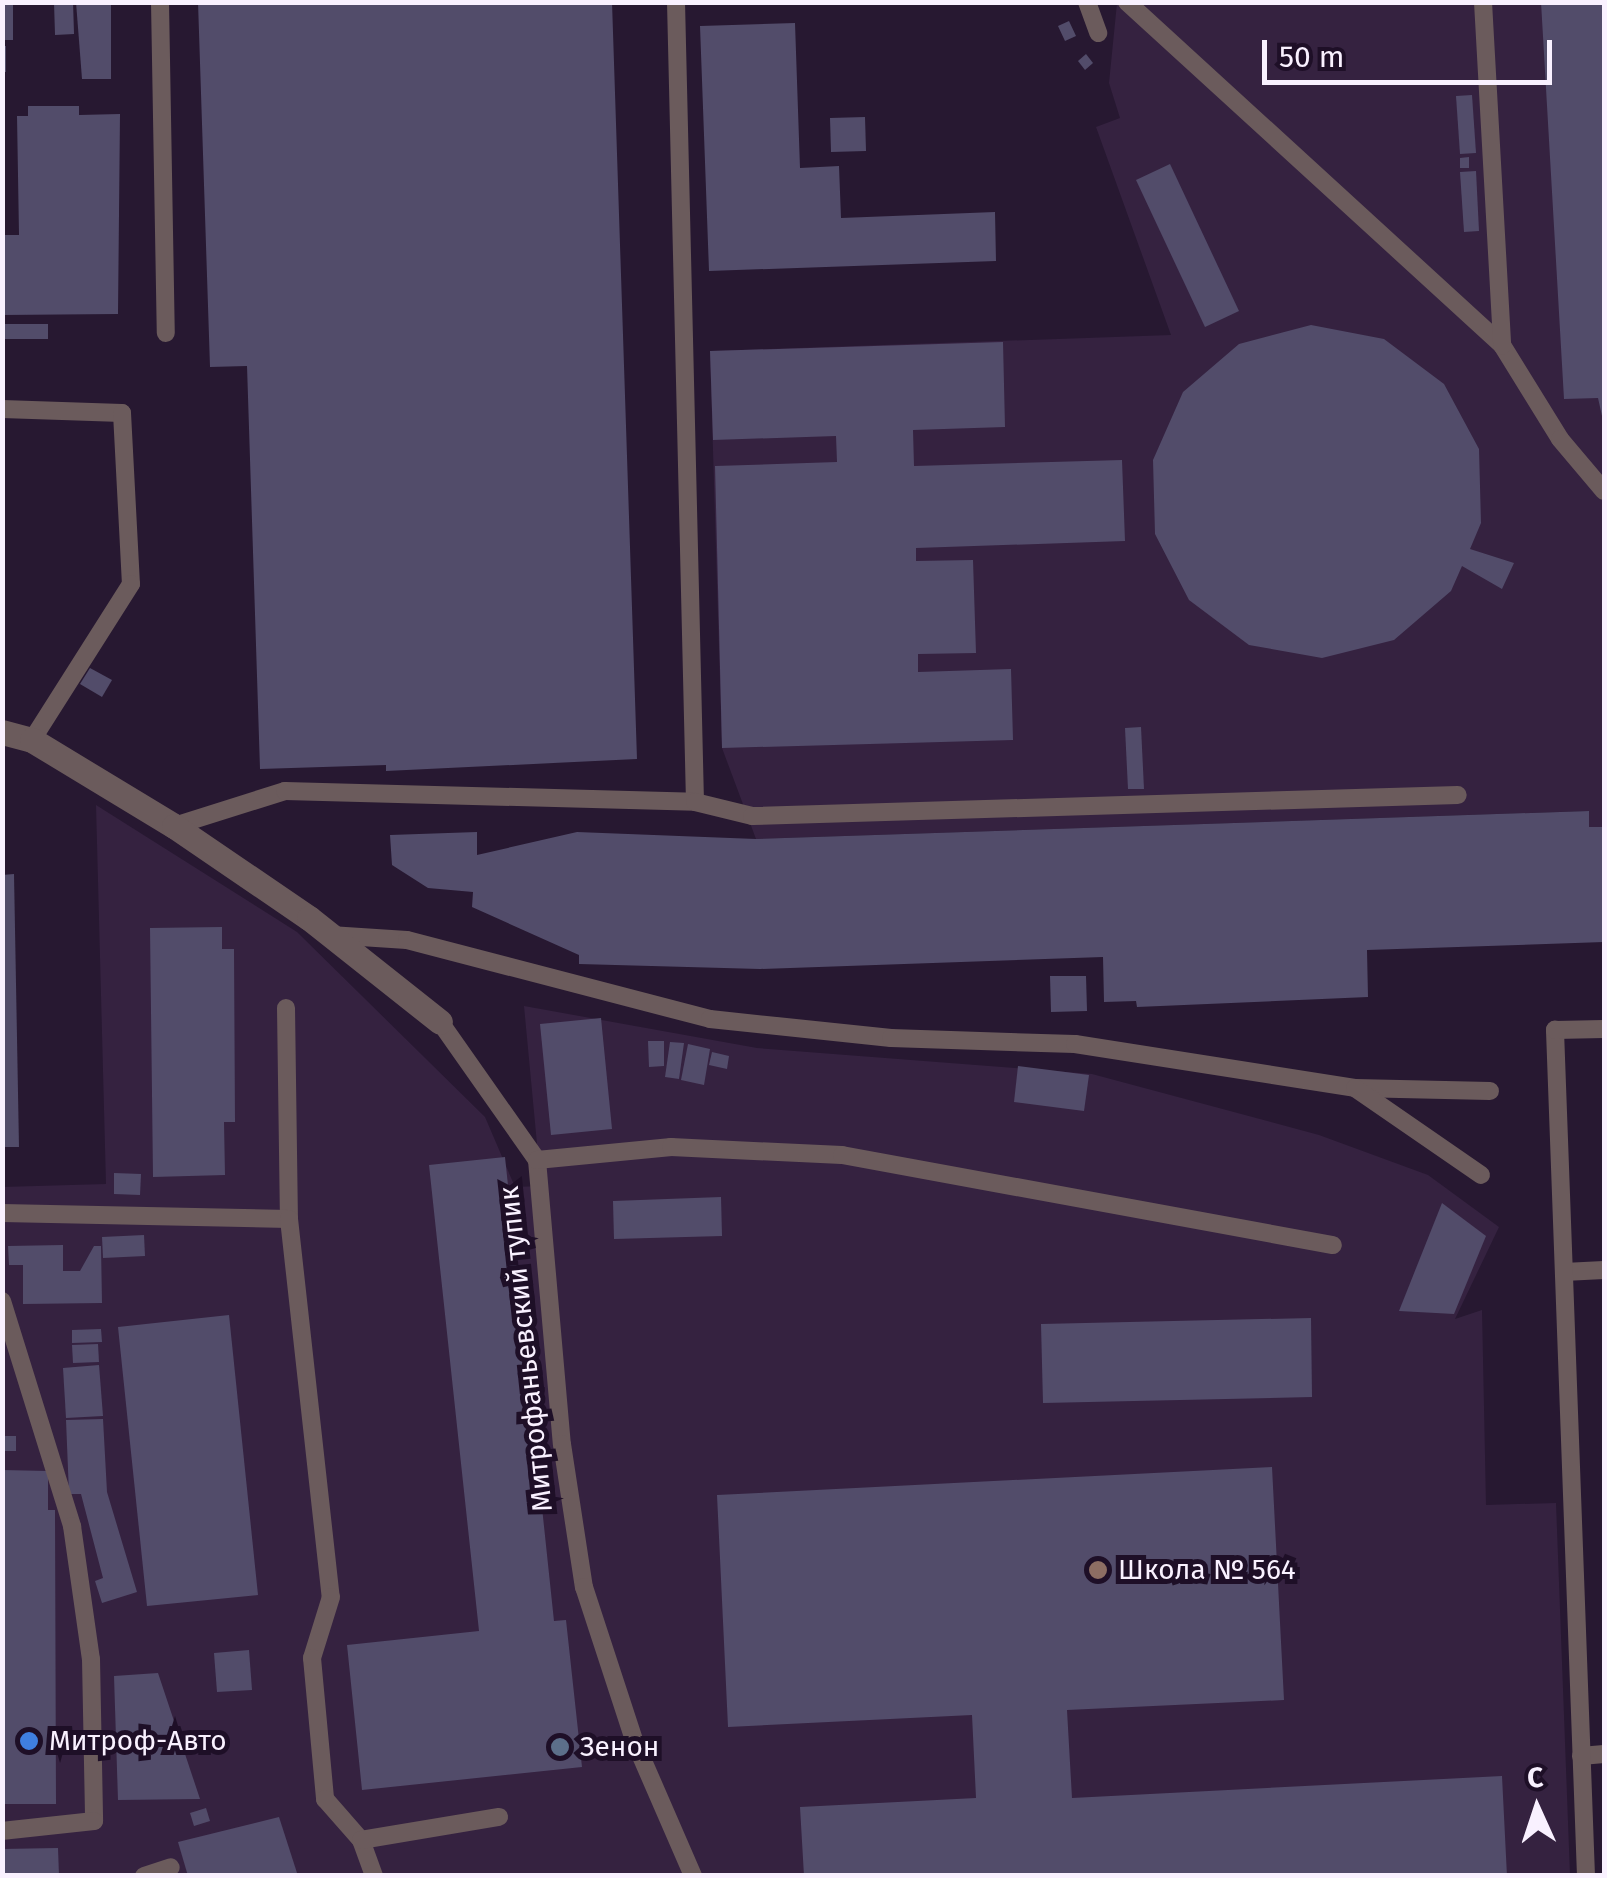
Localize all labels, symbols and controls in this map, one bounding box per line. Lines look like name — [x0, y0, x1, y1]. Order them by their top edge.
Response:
scale bar — [1267, 20, 1557, 82]
text: 50 m — [1279, 39, 1344, 75]
street label: Митрофаньевский тупик — [492, 1185, 560, 1513]
place label: Школа № 564 — [1118, 1553, 1296, 1587]
marker: Школа № 564 — [1087, 1559, 1109, 1581]
place label: Митроф-Авто — [49, 1724, 227, 1758]
marker: Митроф-Авто — [18, 1730, 40, 1752]
place label: Зенон — [580, 1730, 659, 1764]
marker: Зенон — [549, 1736, 571, 1758]
north arrow — [1487, 1758, 1587, 1858]
text: С — [1526, 1761, 1544, 1794]

